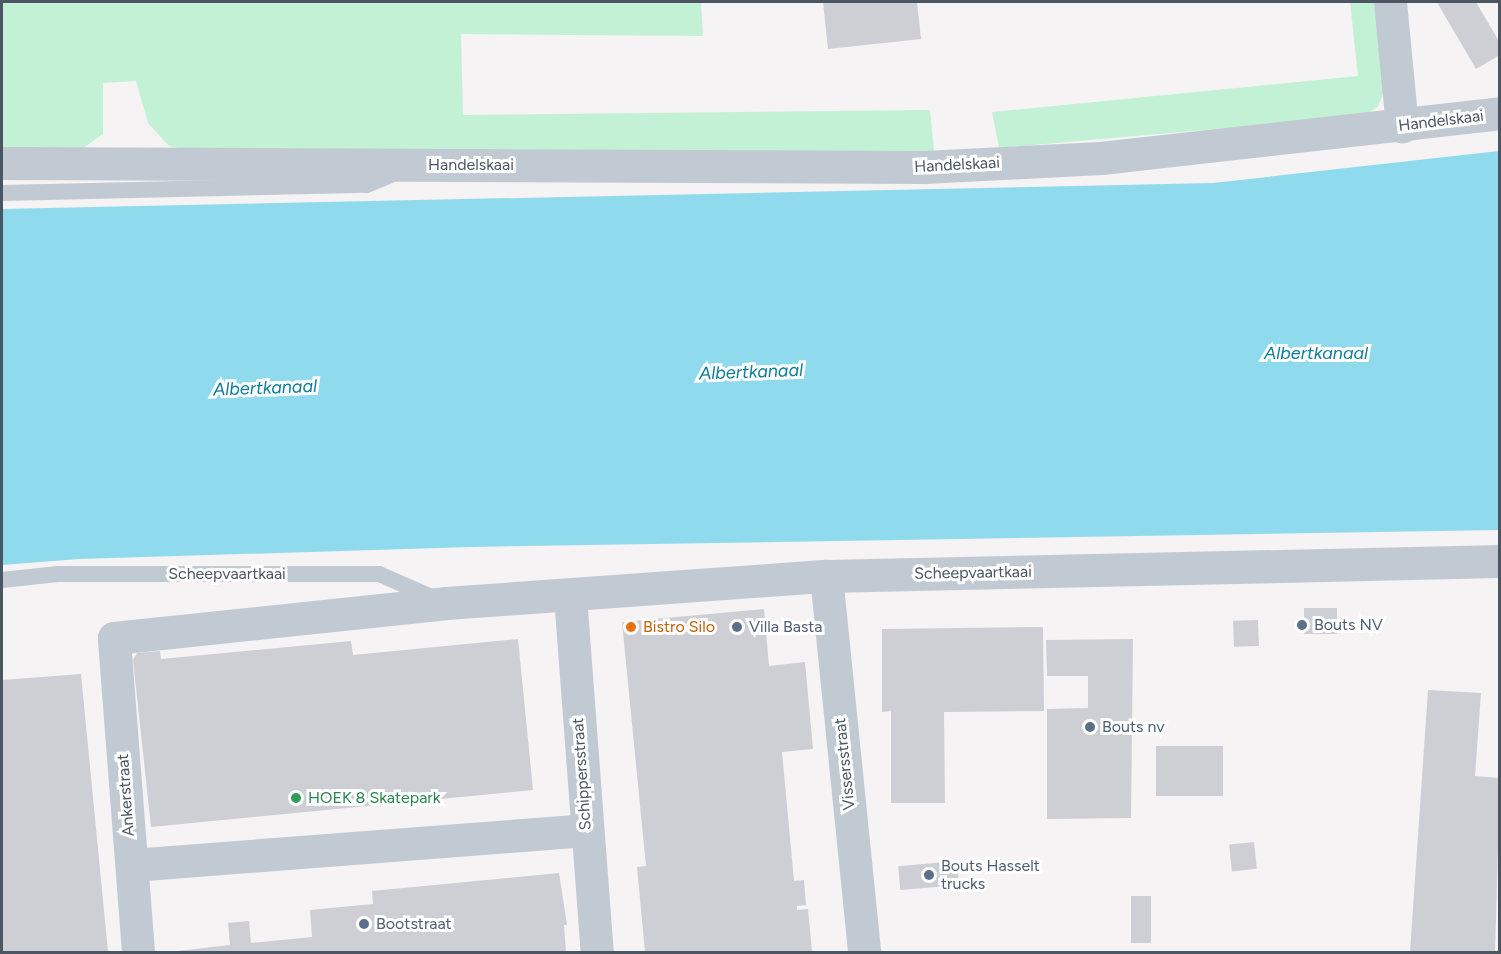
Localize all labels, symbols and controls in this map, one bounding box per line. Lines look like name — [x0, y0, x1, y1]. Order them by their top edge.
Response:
street label: Handelskaai — [1397, 106, 1485, 136]
street label: Handelskaai — [914, 153, 1000, 177]
street label: Handelskaai — [428, 155, 514, 175]
water label: Albertkanaal — [1264, 342, 1368, 364]
water label: Albertkanaal — [699, 359, 803, 385]
water label: Albertkanaal — [213, 375, 317, 401]
street label: Scheepvaartkaai — [914, 562, 1032, 584]
street label: Scheepvaartkaai — [168, 564, 286, 584]
place label: Bouts NV — [1314, 615, 1383, 635]
place label: Bistro Silo — [643, 617, 715, 637]
place label: Villa Basta — [749, 617, 823, 637]
marker: Bouts NV — [1295, 618, 1309, 632]
marker: Bistro Silo — [624, 620, 638, 634]
marker: Villa Basta — [730, 620, 744, 634]
street label: Schippersstraat — [568, 717, 596, 831]
street label: Vissersstraat — [831, 717, 859, 811]
place label: Bouts nv — [1102, 717, 1165, 737]
marker: Bouts nv — [1083, 720, 1097, 734]
street label: Ankerstraat — [114, 753, 138, 837]
place label: HOEK 8 Skatepark — [308, 788, 440, 808]
marker: HOEK 8 Skatepark — [289, 791, 303, 805]
place label: Bouts Hasselt trucks — [941, 856, 1040, 894]
marker: Bouts Hasselt trucks — [922, 868, 936, 882]
place label: Bootstraat — [376, 914, 452, 934]
marker: Bootstraat — [357, 917, 371, 931]

